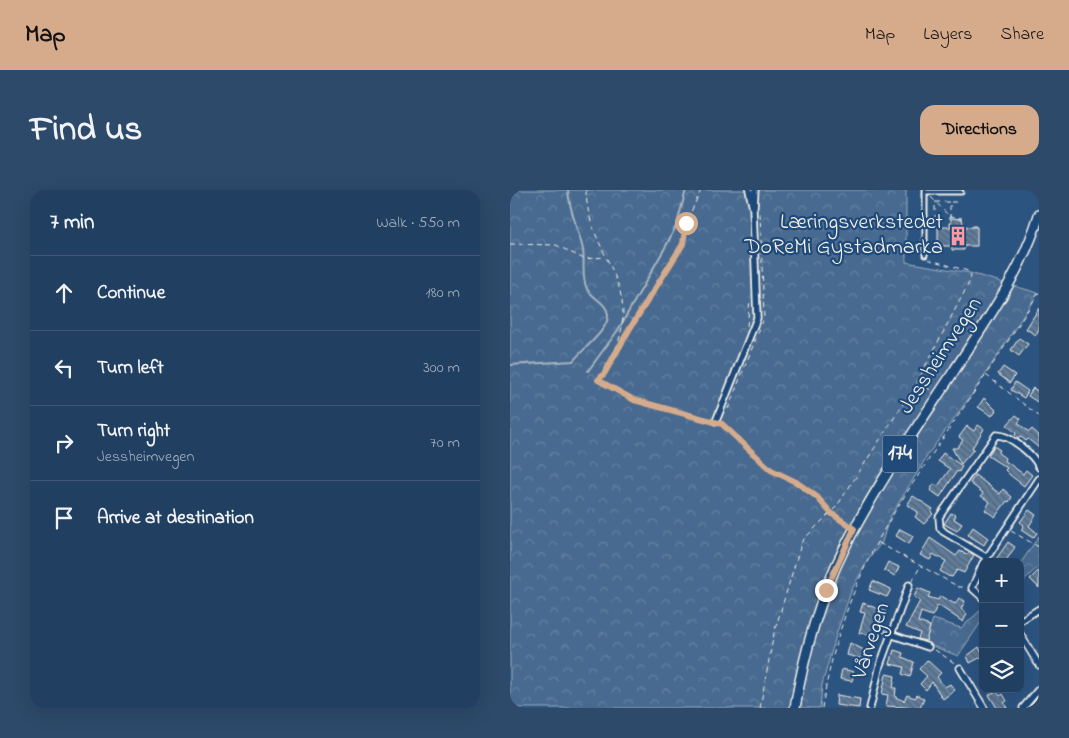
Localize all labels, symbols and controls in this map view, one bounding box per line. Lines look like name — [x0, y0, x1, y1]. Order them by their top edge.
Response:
text: Map — [25, 18, 66, 53]
text: Map — [865, 22, 895, 48]
text: Layers — [923, 22, 973, 48]
text: Share — [1001, 22, 1044, 48]
text: Find us — [30, 105, 142, 156]
button: Directions — [920, 105, 1039, 155]
place label: Læringsverkstedet DoReMi Gystadmarka — [743, 207, 944, 265]
text: 7 min — [50, 208, 94, 238]
text: Walk · 550 m — [376, 211, 460, 235]
route start — [675, 212, 698, 235]
building icon: Læringsverkstedet DoReMi Gystadmarka — [947, 225, 969, 247]
icon: ahead — [50, 279, 78, 307]
text: Continue — [97, 280, 165, 307]
text: 180 m — [426, 281, 460, 305]
street label: Jessheimvegen — [891, 291, 992, 421]
icon: left — [50, 354, 78, 382]
text: Turn left — [97, 355, 164, 382]
text: 300 m — [423, 356, 460, 380]
text: Turn right — [97, 418, 170, 445]
icon: right — [50, 429, 78, 457]
text: 70 m — [430, 431, 460, 455]
road number: 174 — [882, 435, 918, 472]
text: Jessheimvegen — [97, 445, 194, 469]
icon: arrive — [50, 504, 78, 532]
text: Arrive at destination — [97, 505, 254, 532]
map controls — [979, 558, 1024, 693]
button: + — [979, 558, 1024, 603]
route end — [815, 579, 838, 602]
street label: Vårvegen — [844, 599, 900, 685]
button: − — [979, 603, 1024, 648]
button: layers — [979, 648, 1024, 693]

